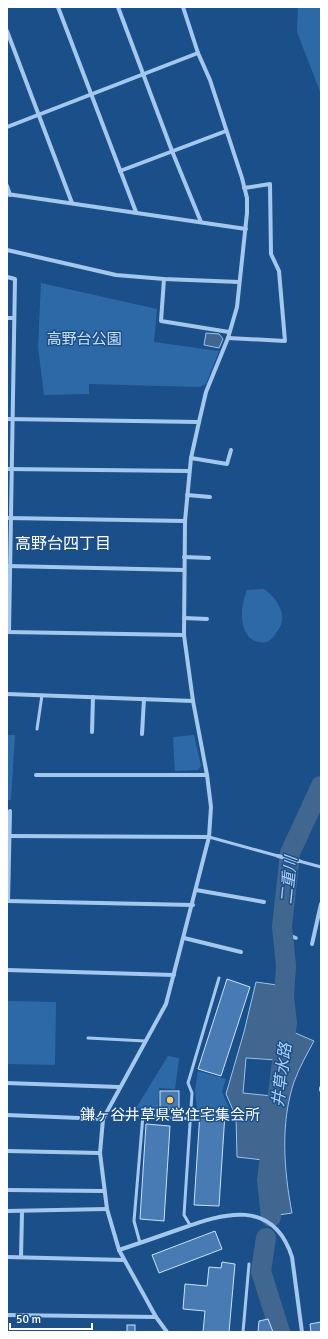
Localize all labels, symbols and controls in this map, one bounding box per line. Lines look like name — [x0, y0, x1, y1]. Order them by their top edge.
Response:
park label: 高野台公園 — [46, 330, 122, 348]
district label: 高野台四丁目 — [15, 534, 111, 554]
water label: 二重川 — [277, 853, 302, 905]
water label: 井草水路 — [268, 1040, 296, 1108]
marker: 鎌ヶ谷井草県営住宅集会所 — [165, 1095, 175, 1105]
place label: 鎌ヶ谷井草県営住宅集会所 — [80, 1106, 260, 1124]
scale bar — [10, 1305, 92, 1331]
text: 50 m — [16, 1312, 41, 1327]

